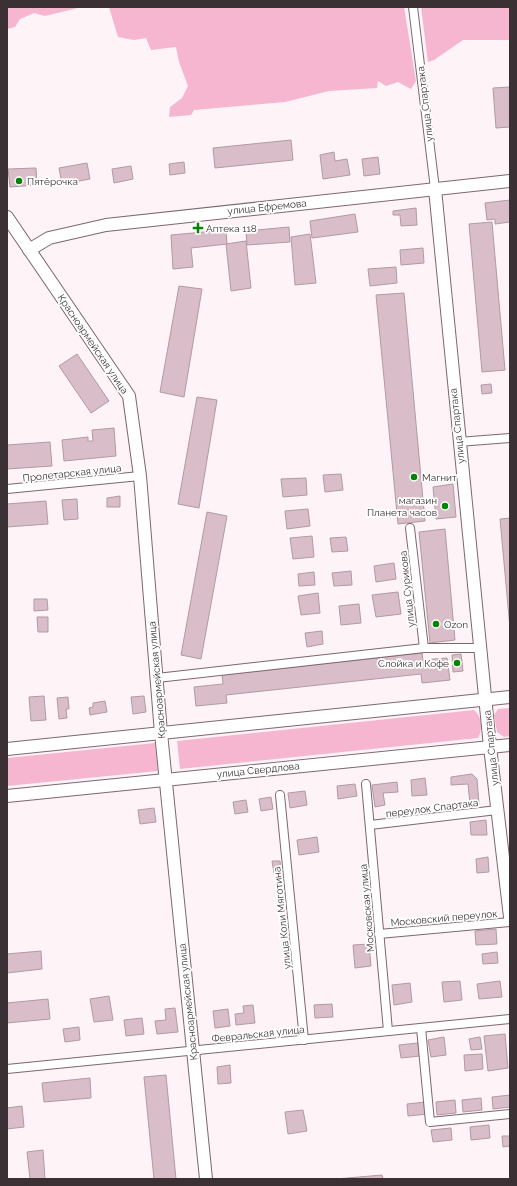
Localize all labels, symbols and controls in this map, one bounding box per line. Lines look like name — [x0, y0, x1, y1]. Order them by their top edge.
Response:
street label: улица Спартака — [415, 66, 435, 142]
marker: Пятёрочка — [14, 176, 24, 186]
place label: Пятёрочка — [27, 176, 78, 187]
street label: улица Ефремова — [227, 197, 307, 217]
marker: Аптека 118 — [193, 223, 203, 233]
place label: Аптека 118 — [206, 223, 257, 234]
street label: Красноармейская улица — [56, 292, 130, 396]
street label: улица Спартака — [448, 388, 466, 464]
street label: Пролетарская улица — [22, 462, 122, 484]
marker: Магнит — [409, 472, 419, 482]
place label: Магнит — [422, 472, 457, 483]
place label: магазин Планета часов — [367, 495, 437, 518]
marker: магазин Планета часов — [440, 501, 450, 511]
street label: улица Сурикова — [398, 550, 416, 628]
marker: Ozon — [431, 619, 441, 629]
place label: Ozon — [444, 619, 468, 630]
street label: Красноармейская улица — [146, 621, 168, 739]
place label: Слойка и Кофе — [378, 658, 449, 669]
marker: Слойка и Кофе — [452, 658, 462, 668]
street label: улица Спартака — [482, 710, 500, 786]
street label: улица Свердлова — [216, 760, 300, 780]
street label: переулок Спартака — [385, 797, 479, 819]
street label: Московская улица — [358, 864, 376, 952]
street label: улица Коли Мяготина — [271, 866, 293, 970]
street label: Московский переулок — [390, 908, 498, 928]
street label: Красноармейская улица — [176, 943, 200, 1061]
street label: Февральская улица — [211, 1024, 305, 1044]

